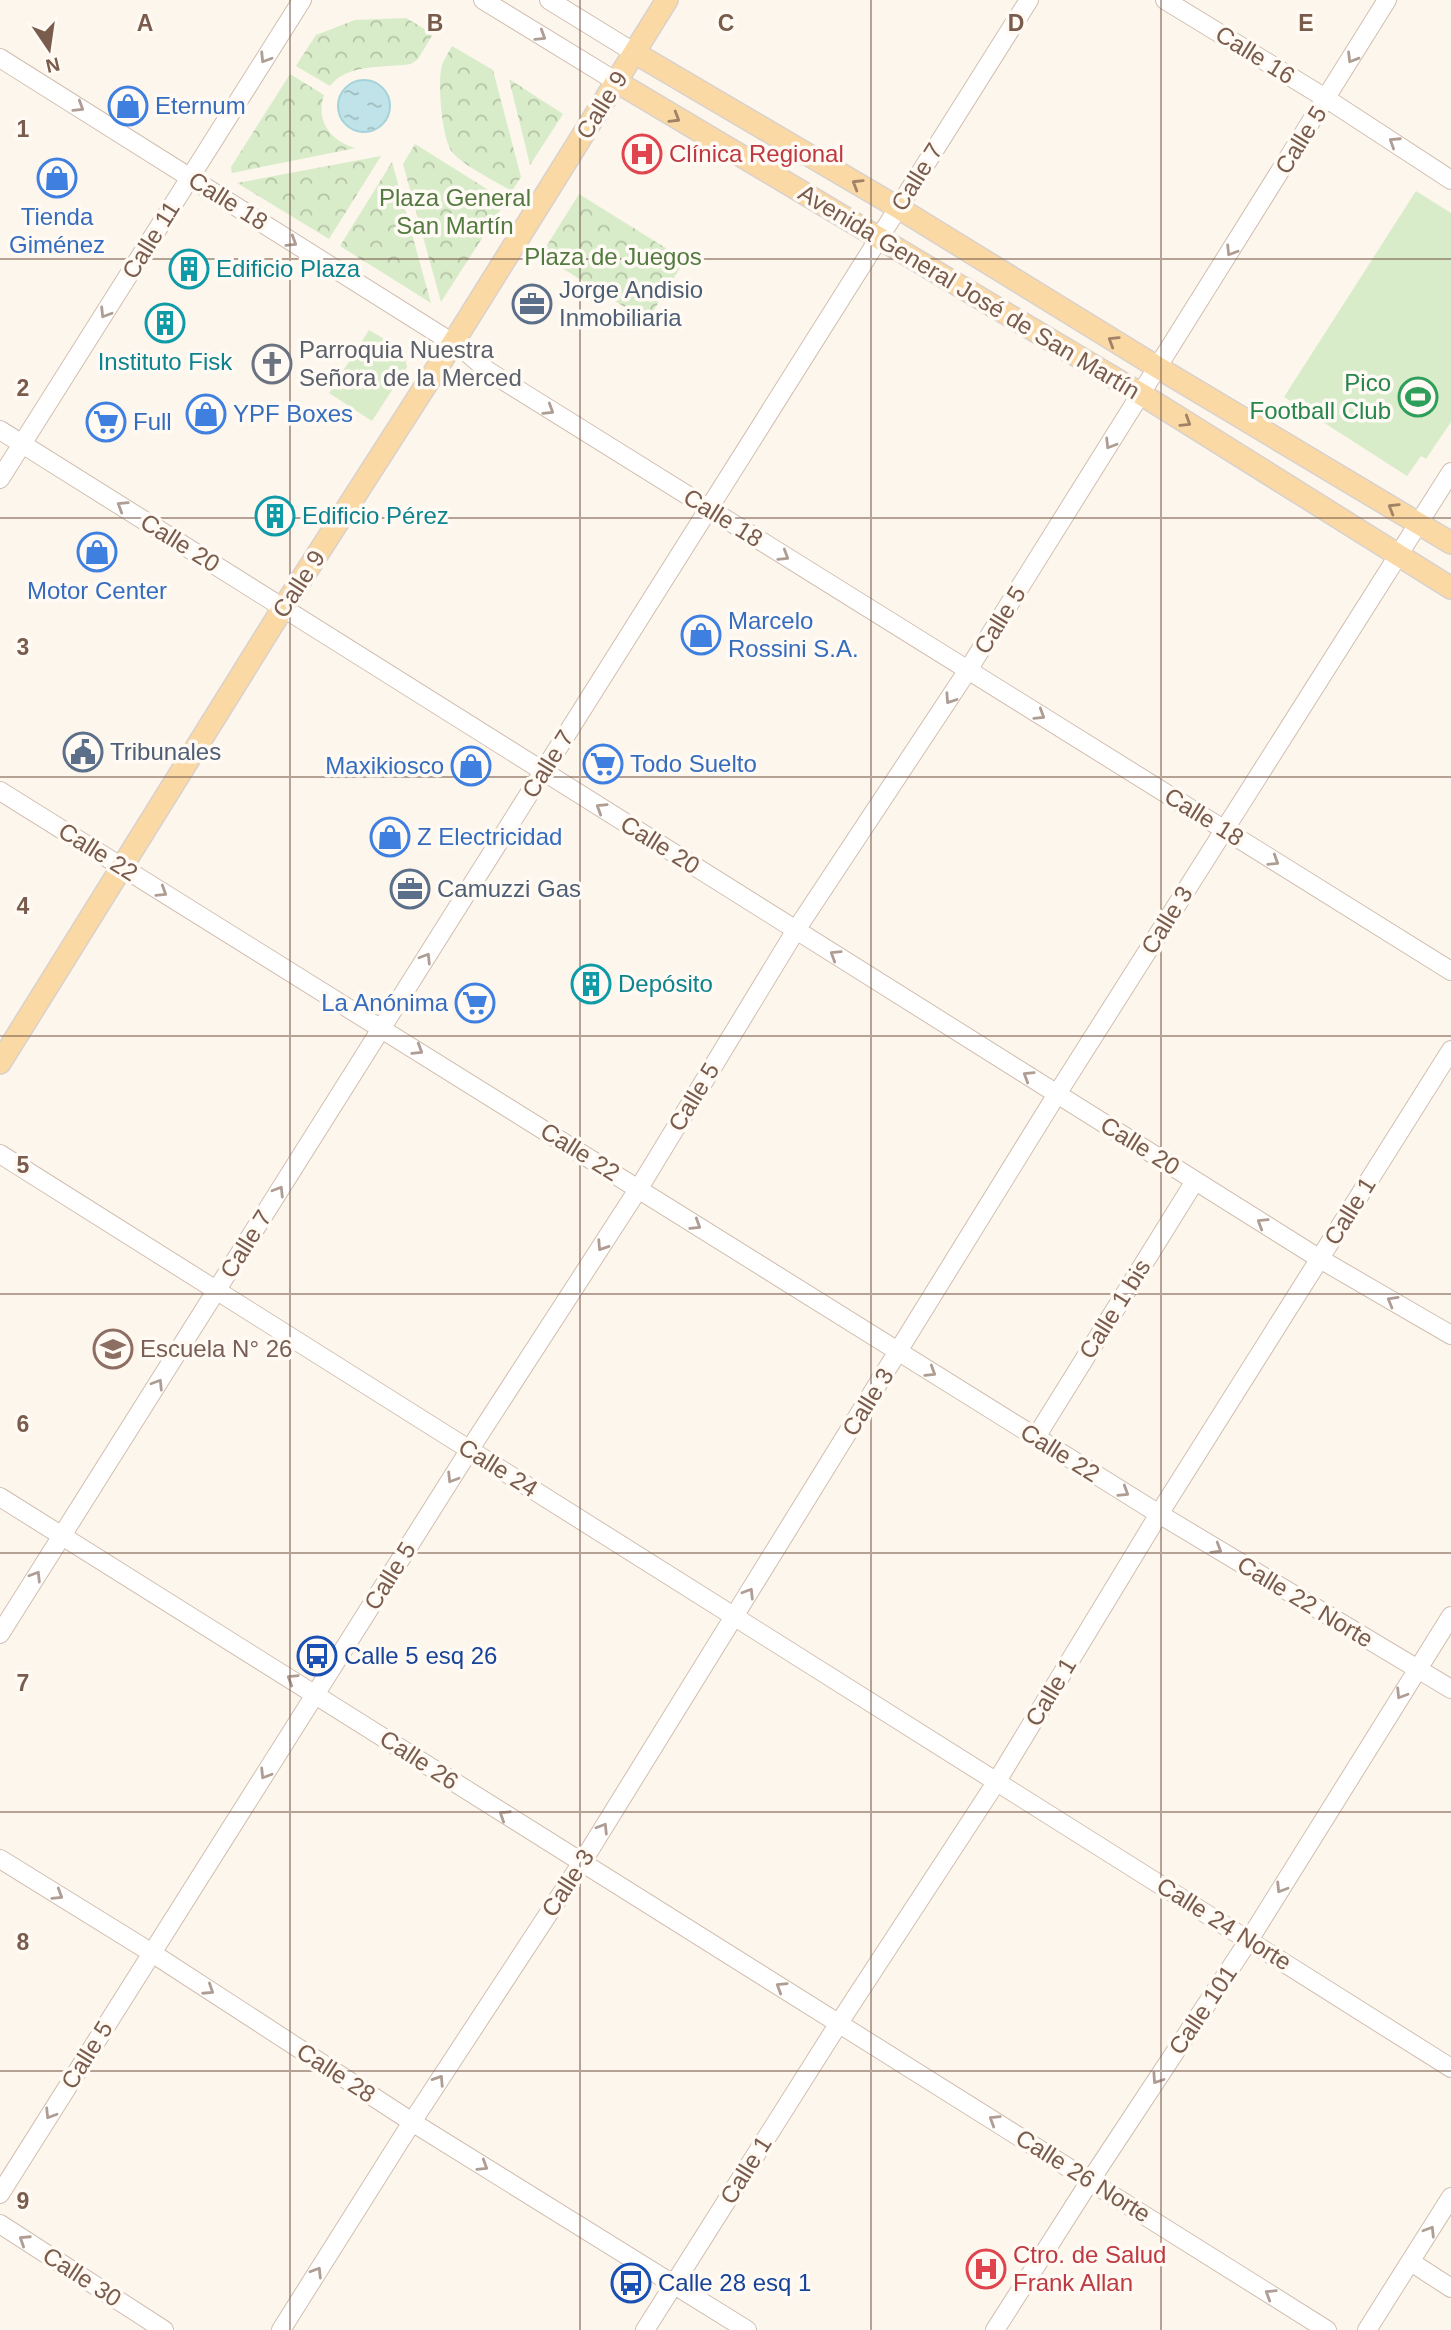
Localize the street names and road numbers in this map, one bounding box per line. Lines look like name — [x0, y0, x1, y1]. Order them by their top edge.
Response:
street label: Calle 16 — [1211, 20, 1300, 89]
street label: Calle 9 — [570, 66, 633, 144]
street label: Calle 5 — [1269, 101, 1332, 179]
street label: Calle 7 — [885, 138, 948, 216]
street label: Calle 18 — [184, 166, 273, 235]
street label: Avenida General José de San Martín — [794, 179, 1145, 404]
street label: Calle 11 — [116, 196, 185, 283]
street label: Calle 18 — [679, 483, 768, 552]
street label: Calle 20 — [136, 508, 225, 577]
street label: Calle 9 — [267, 545, 330, 622]
street label: Calle 5 — [968, 581, 1031, 659]
street label: Calle 7 — [516, 725, 579, 803]
street label: Calle 18 — [1160, 782, 1249, 851]
street label: Calle 20 — [616, 810, 705, 879]
street label: Calle 22 — [54, 817, 143, 886]
street label: Calle 3 — [1135, 881, 1198, 959]
street label: Calle 5 — [663, 1058, 724, 1136]
street label: Calle 20 — [1096, 1111, 1185, 1180]
street label: Calle 22 — [536, 1117, 625, 1186]
street label: Calle 1 — [1318, 1172, 1381, 1250]
street label: Calle 7 — [214, 1205, 277, 1283]
street label: Calle 1 bis — [1073, 1254, 1156, 1363]
street label: Calle 3 — [836, 1363, 899, 1441]
street label: Calle 22 — [1016, 1418, 1105, 1487]
street label: Calle 24 — [454, 1433, 543, 1502]
street label: Calle 5 — [358, 1537, 421, 1615]
street label: Calle 22 Norte — [1233, 1550, 1378, 1653]
street label: Calle 1 — [1020, 1653, 1081, 1731]
street label: Calle 26 — [375, 1724, 464, 1795]
street label: Calle 3 — [536, 1844, 599, 1921]
street label: Calle 24 Norte — [1152, 1871, 1296, 1976]
street label: Calle 101 — [1163, 1960, 1242, 2059]
street label: Calle 5 — [55, 2016, 118, 2094]
street label: Calle 28 — [292, 2037, 381, 2108]
street label: Calle 26 Norte — [1011, 2123, 1155, 2228]
street label: Calle 1 — [714, 2131, 777, 2209]
street label: Calle 30 — [38, 2241, 127, 2312]

